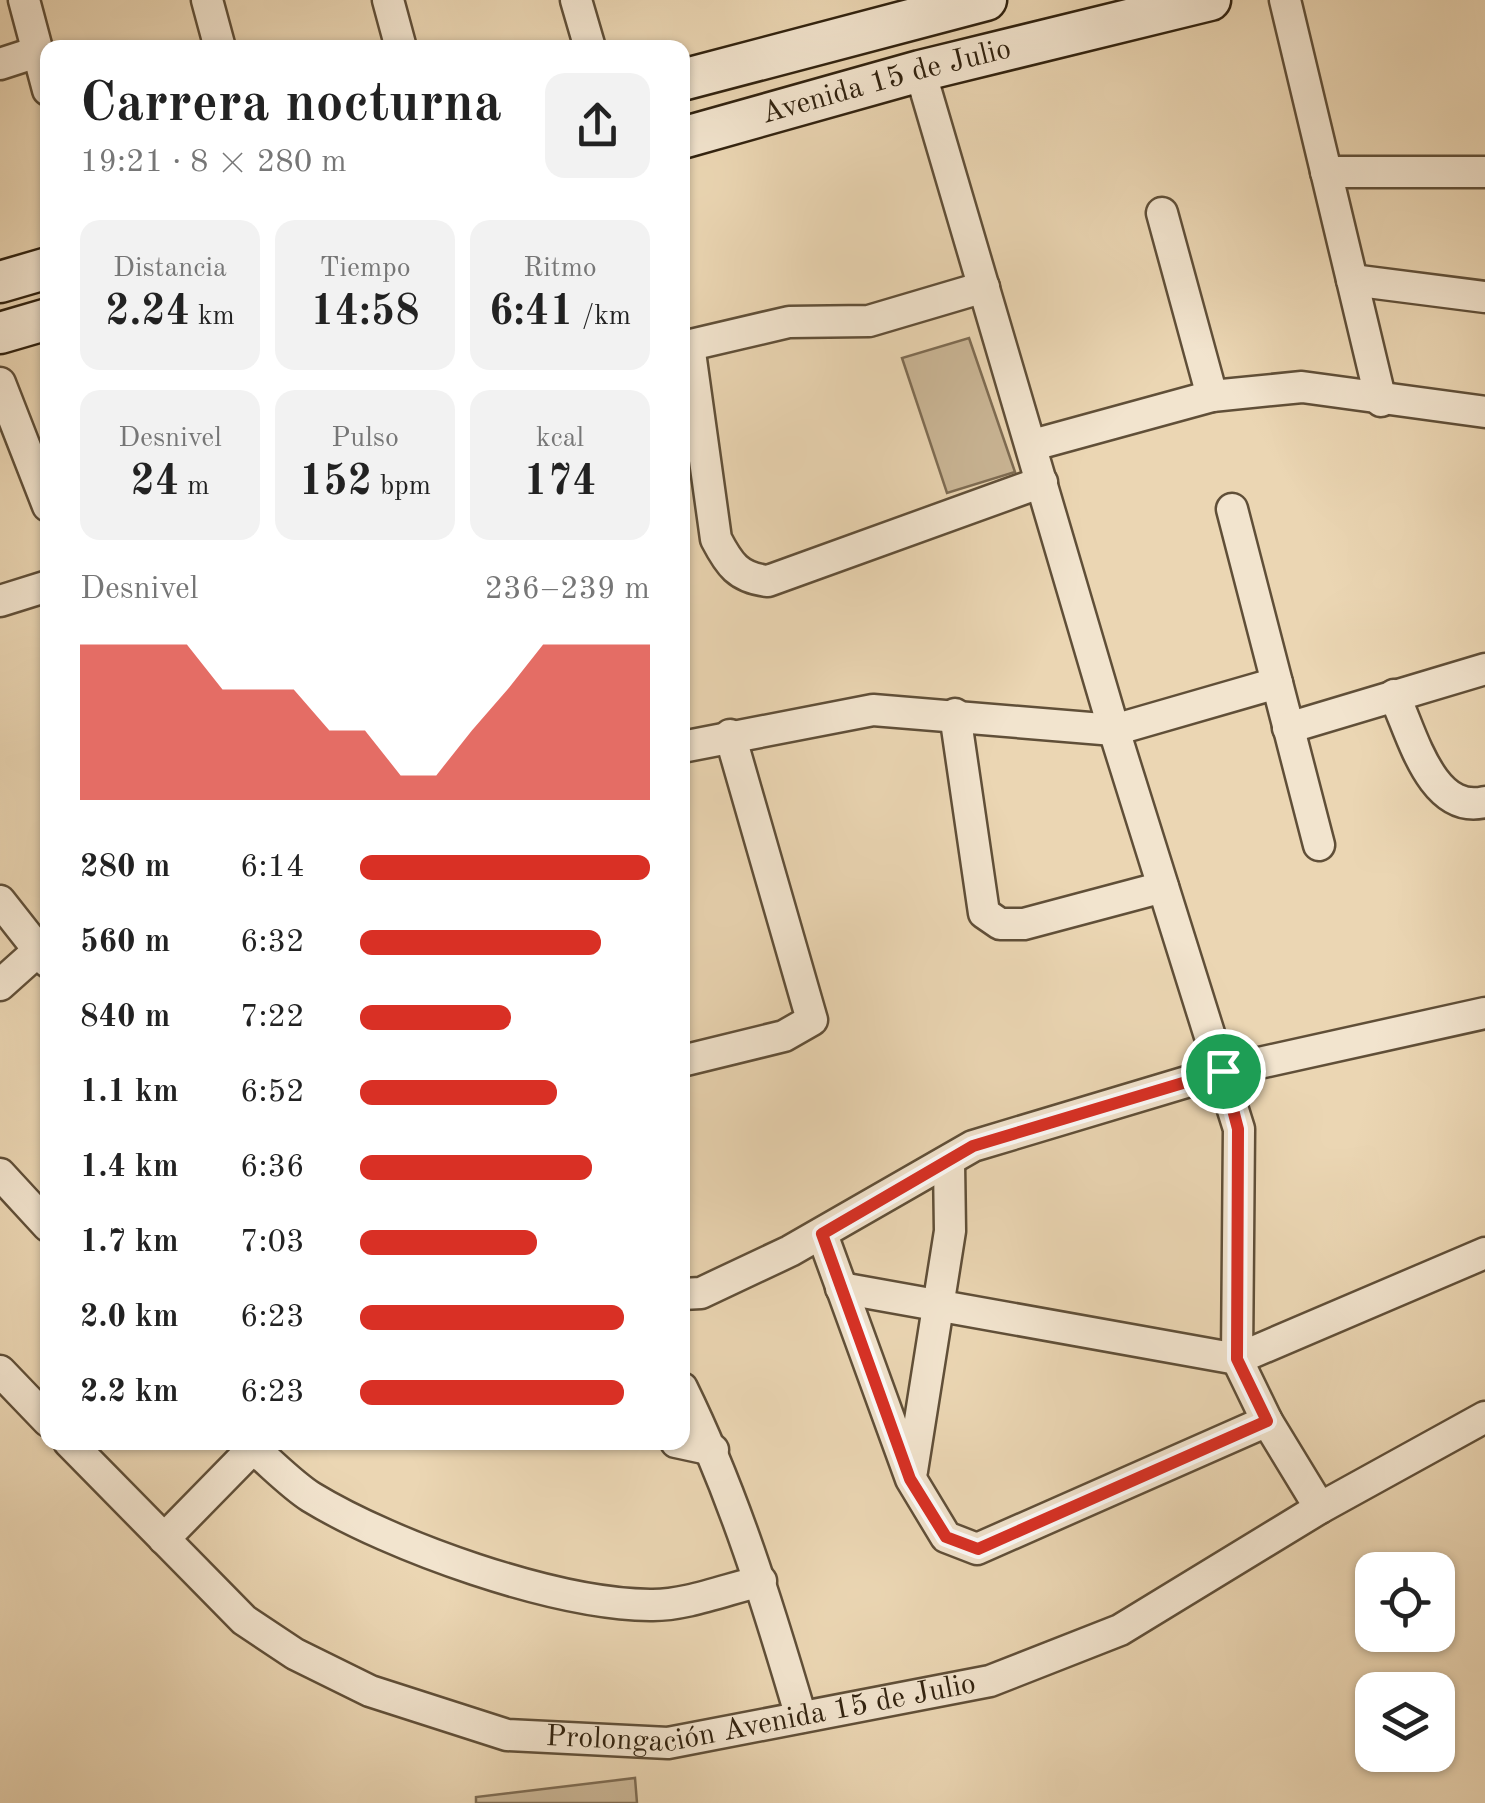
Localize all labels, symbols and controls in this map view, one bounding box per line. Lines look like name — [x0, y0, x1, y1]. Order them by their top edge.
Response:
street label: Avenida 15 de Julio — [758, 34, 1014, 130]
button: share — [545, 73, 650, 178]
text: Carrera nocturna — [80, 78, 502, 133]
text: 19:21 · 8 × 280 m — [80, 147, 347, 179]
text: Distancia — [113, 255, 227, 283]
text: Tiempo — [319, 255, 411, 283]
text: Ritmo — [523, 255, 597, 283]
text: 2.24 — [105, 292, 190, 334]
text: 14:58 — [310, 292, 420, 334]
text: 6:41 — [489, 292, 574, 334]
text: km — [190, 303, 235, 331]
text: /km — [574, 303, 631, 331]
text: Desnivel — [118, 425, 222, 453]
text: Pulso — [331, 425, 399, 453]
text: kcal — [536, 425, 584, 453]
text: 24 — [131, 462, 179, 504]
text: 152 — [299, 462, 372, 504]
text: 174 — [523, 462, 597, 504]
text: m — [179, 473, 209, 501]
text: bpm — [372, 473, 431, 501]
text: Desnivel — [80, 574, 198, 606]
text: 236–239 m — [484, 574, 650, 606]
text: 280 m — [80, 852, 170, 884]
text: 6:14 — [240, 852, 305, 884]
text: 560 m — [80, 927, 170, 959]
text: 6:32 — [240, 927, 305, 959]
text: 840 m — [80, 1002, 170, 1034]
text: 7:22 — [240, 1002, 305, 1034]
pin — [1181, 1029, 1266, 1114]
icon: arrive — [1196, 1044, 1251, 1099]
text: 1.1 km — [80, 1077, 179, 1109]
text: 6:52 — [240, 1077, 305, 1109]
text: 1.4 km — [80, 1152, 179, 1184]
text: 6:36 — [240, 1152, 305, 1184]
text: 1.7 km — [80, 1227, 179, 1259]
text: 7:03 — [240, 1227, 305, 1259]
text: 2.0 km — [80, 1302, 179, 1334]
text: 6:23 — [240, 1302, 305, 1334]
text: 2.2 km — [80, 1377, 179, 1409]
text: 6:23 — [240, 1377, 305, 1409]
map controls — [1355, 1552, 1455, 1772]
button: locate — [1355, 1552, 1455, 1652]
street label: Prolongación Avenida 15 de Julio — [545, 1669, 978, 1759]
button: layers — [1355, 1672, 1455, 1772]

